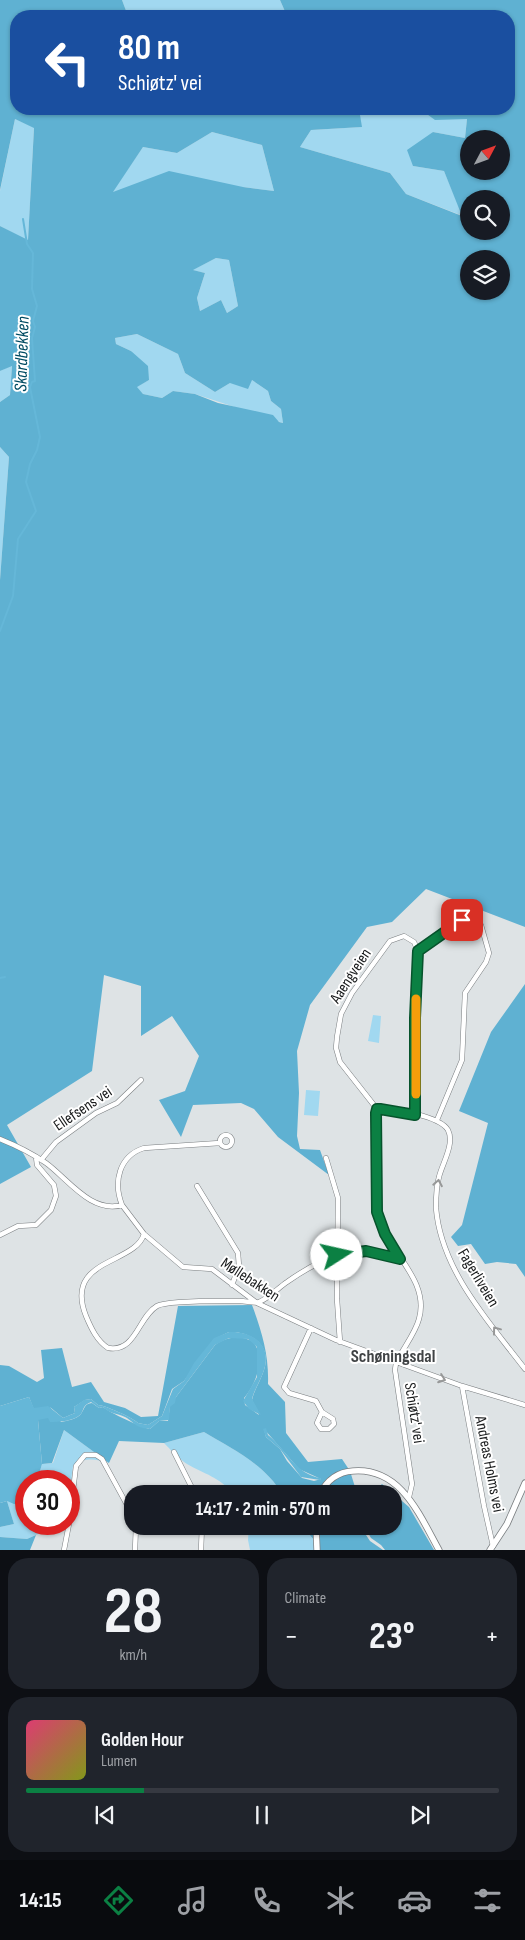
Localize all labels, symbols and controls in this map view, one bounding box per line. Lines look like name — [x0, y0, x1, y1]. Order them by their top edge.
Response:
text: 80 m — [118, 27, 180, 70]
icon: left — [35, 30, 100, 95]
text: Schiøtz' vei — [118, 70, 202, 97]
north arrow — [460, 130, 510, 180]
map controls — [460, 130, 510, 300]
button: search — [460, 190, 510, 240]
button: layers — [460, 250, 510, 300]
water label: Skardbekken — [10, 315, 34, 392]
pin — [441, 899, 483, 941]
icon: arrive — [448, 906, 476, 934]
street label: Aaengveien — [326, 945, 376, 1008]
street label: Ellefsens vei — [50, 1083, 116, 1135]
one-way arrow — [432, 1179, 442, 1187]
position arrow — [310, 1228, 362, 1280]
street label: Fagerliveien — [453, 1246, 503, 1310]
street label: Møllebakken — [217, 1254, 283, 1306]
one-way arrow — [493, 1327, 501, 1336]
district label: Schøningsdal — [351, 1346, 435, 1367]
one-way arrow — [437, 1373, 446, 1383]
street label: Schiøtz' vei — [400, 1381, 428, 1445]
street label: Andreas Holms vei — [470, 1413, 508, 1514]
speed limit sign: 30 — [15, 1470, 80, 1535]
text: 14:17 · 2 min · 570 m — [196, 1498, 330, 1521]
text: 28 — [104, 1574, 163, 1652]
text: Climate — [285, 1589, 326, 1608]
text: 23° — [369, 1614, 415, 1659]
text: − — [285, 1620, 298, 1653]
text: + — [485, 1620, 499, 1653]
text: km/h — [119, 1646, 147, 1665]
text: Golden Hour — [101, 1729, 184, 1752]
text: Lumen — [101, 1752, 137, 1771]
icon: previous — [91, 1801, 119, 1829]
icon: pause — [248, 1801, 276, 1829]
icon: next — [406, 1801, 434, 1829]
icon: directions — [101, 1883, 136, 1918]
icon: music — [175, 1883, 210, 1918]
icon: phone — [249, 1883, 284, 1918]
icon: climate — [323, 1883, 358, 1918]
icon: car — [397, 1883, 432, 1918]
icon: filters — [470, 1883, 505, 1918]
text: 14:15 — [19, 1887, 62, 1914]

